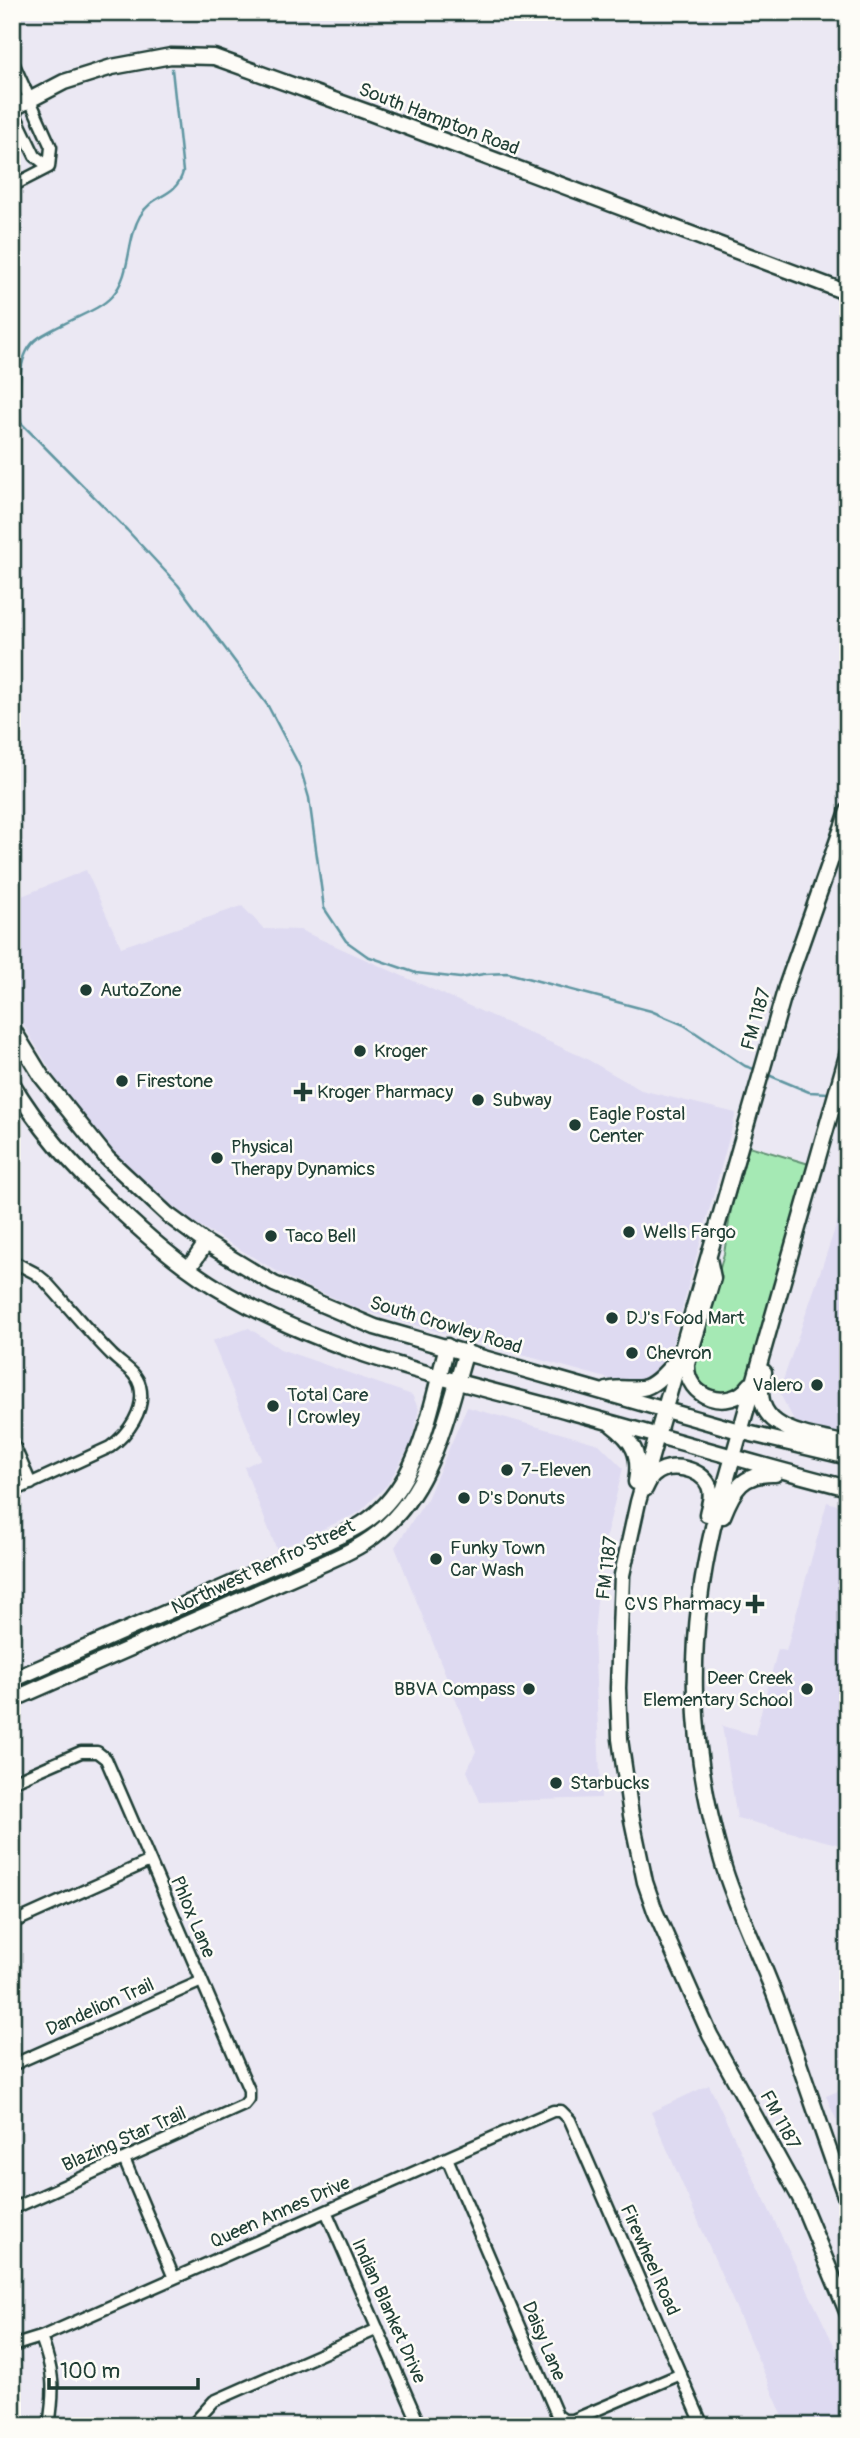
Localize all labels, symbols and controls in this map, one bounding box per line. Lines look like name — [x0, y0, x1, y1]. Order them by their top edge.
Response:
street label: South Hampton Road — [355, 77, 523, 161]
place label: AutoZone — [100, 978, 182, 1002]
marker: AutoZone — [78, 982, 94, 998]
street label: FM 1187 — [736, 985, 776, 1053]
place label: Kroger — [374, 1039, 428, 1063]
marker: Kroger — [352, 1043, 368, 1059]
place label: Firestone — [136, 1069, 214, 1093]
marker: Firestone — [114, 1073, 130, 1089]
place label: Kroger Pharmacy — [317, 1080, 453, 1104]
marker: Kroger Pharmacy — [295, 1084, 311, 1100]
place label: Subway — [492, 1088, 552, 1112]
marker: Subway — [470, 1092, 486, 1108]
place label: Eagle Postal Center — [589, 1102, 685, 1148]
marker: Eagle Postal Center — [567, 1117, 583, 1133]
place label: Physical Therapy Dynamics — [231, 1135, 375, 1181]
marker: Physical Therapy Dynamics — [209, 1150, 225, 1166]
place label: Wells Fargo — [643, 1220, 736, 1244]
place label: Taco Bell — [285, 1224, 356, 1248]
marker: Wells Fargo — [621, 1224, 637, 1240]
marker: Taco Bell — [263, 1228, 279, 1244]
street label: South Crowley Road — [367, 1290, 525, 1360]
place label: DJ's Food Mart — [626, 1306, 745, 1330]
marker: DJ's Food Mart — [604, 1310, 620, 1326]
place label: Chevron — [646, 1341, 712, 1365]
marker: Chevron — [624, 1345, 640, 1361]
place label: Valero — [752, 1373, 803, 1397]
marker: Valero — [809, 1377, 825, 1393]
place label: Total Care | Crowley — [287, 1383, 369, 1429]
marker: Total Care | Crowley — [265, 1398, 281, 1414]
place label: 7-Eleven — [521, 1458, 591, 1482]
marker: 7-Eleven — [499, 1462, 515, 1478]
place label: D's Donuts — [478, 1486, 565, 1510]
marker: D's Donuts — [456, 1490, 472, 1506]
street label: Northwest Renfro Street — [167, 1514, 359, 1620]
street label: FM 1187 — [591, 1535, 623, 1601]
place label: Funky Town Car Wash — [450, 1536, 545, 1582]
marker: Funky Town Car Wash — [428, 1551, 444, 1567]
place label: CVS Pharmacy — [624, 1592, 741, 1616]
marker: CVS Pharmacy — [747, 1596, 763, 1612]
place label: Deer Creek Elementary School — [643, 1666, 793, 1712]
place label: BBVA Compass — [394, 1677, 515, 1701]
marker: BBVA Compass — [521, 1681, 537, 1697]
marker: Deer Creek Elementary School — [799, 1681, 815, 1697]
place label: Starbucks — [570, 1771, 650, 1795]
marker: Starbucks — [548, 1775, 564, 1791]
street label: Phlox Lane — [165, 1872, 221, 1962]
street label: Dandelion Trail — [42, 1972, 158, 2042]
street label: FM 1187 — [754, 2086, 806, 2154]
street label: Blazing Star Trail — [58, 2101, 190, 2177]
street label: Queen Annes Drive — [206, 2170, 354, 2254]
street label: Firewheel Road — [615, 2201, 685, 2319]
street label: Indian Blanket Drive — [346, 2235, 432, 2388]
street label: Daisy Lane — [517, 2298, 572, 2385]
scale bar — [49, 2347, 198, 2391]
text: 100 m — [60, 2358, 120, 2385]

